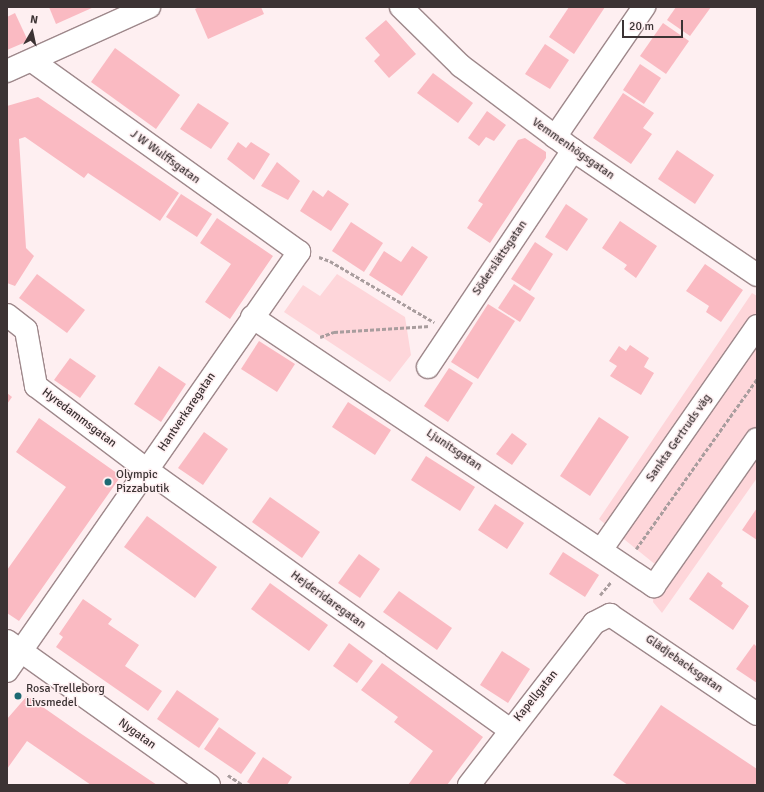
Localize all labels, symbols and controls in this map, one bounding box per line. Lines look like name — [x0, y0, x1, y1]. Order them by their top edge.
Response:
north arrow — [12, 12, 52, 52]
scale bar — [624, 12, 685, 38]
text: N — [29, 13, 39, 27]
text: 20 m — [629, 19, 654, 34]
street label: Vemmenhögsgatan — [529, 115, 617, 183]
street label: J W Wulffsgatan — [127, 127, 203, 187]
street label: Söderslättsgatan — [470, 218, 530, 298]
street label: Hantverkaregatan — [155, 370, 219, 454]
street label: Hyredammsgatan — [39, 385, 119, 451]
street label: Sankta Gertruds väg — [643, 391, 715, 485]
street label: Ljunitsgatan — [423, 426, 485, 474]
place label: Olympic Pizzabutik — [116, 468, 169, 496]
marker: Olympic Pizzabutik — [103, 477, 113, 487]
street label: Hejderidaregatan — [288, 568, 368, 632]
street label: Glädjebacksgatan — [642, 632, 726, 696]
street label: Kapellgatan — [511, 668, 561, 724]
place label: Rosa Trelleborg Livsmedel — [26, 682, 105, 710]
marker: Rosa Trelleborg Livsmedel — [13, 691, 23, 701]
street label: Nygatan — [115, 716, 159, 752]

